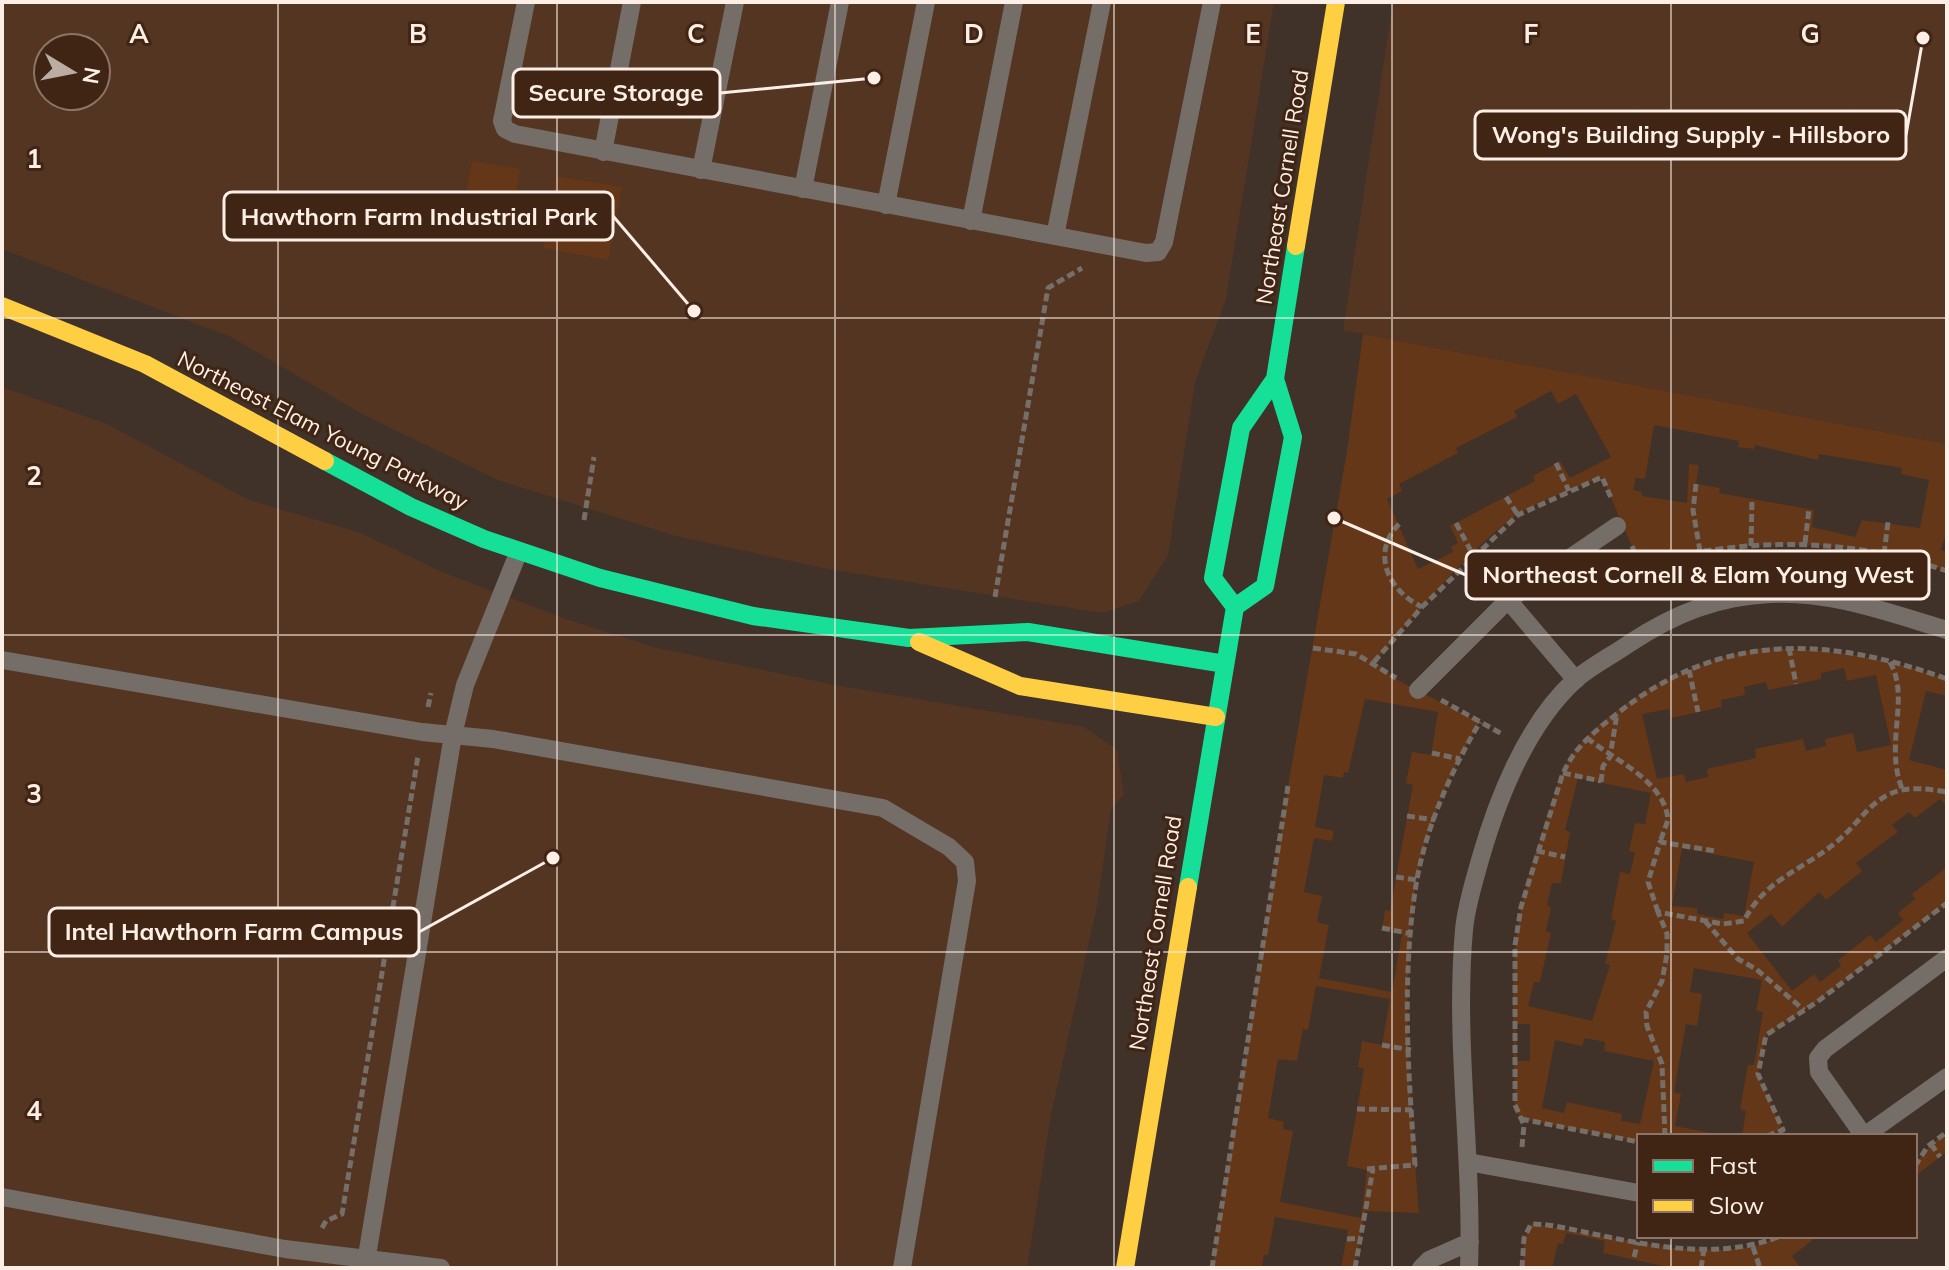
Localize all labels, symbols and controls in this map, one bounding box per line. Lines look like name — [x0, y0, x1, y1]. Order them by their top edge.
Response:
text: A — [129, 17, 149, 50]
text: B — [409, 17, 427, 50]
text: C — [687, 17, 705, 50]
text: D — [964, 17, 984, 50]
text: E — [1245, 17, 1261, 50]
text: F — [1524, 17, 1539, 50]
text: G — [1800, 17, 1820, 50]
north arrow — [32, 32, 112, 112]
text: N — [76, 65, 107, 86]
street label: Northeast Cornell Road — [1250, 68, 1314, 306]
callout: Secure Storage — [513, 69, 720, 117]
text: Secure Storage — [529, 77, 703, 107]
callout: Wong's Building Supply - Hillsboro — [1475, 111, 1906, 159]
text: Wong's Building Supply - Hillsboro — [1492, 119, 1890, 149]
text: 1 — [26, 142, 42, 175]
callout: Hawthorn Farm Industrial Park — [224, 192, 613, 240]
text: Hawthorn Farm Industrial Park — [241, 201, 598, 231]
street label: Northeast Elam Young Parkway — [173, 344, 473, 516]
text: 2 — [26, 459, 42, 492]
callout: Northeast Cornell & Elam Young West — [1466, 551, 1929, 599]
text: Northeast Cornell & Elam Young West — [1482, 559, 1914, 589]
text: 3 — [26, 777, 42, 810]
street label: Northeast Cornell Road — [1123, 814, 1187, 1052]
callout: Intel Hawthorn Farm Campus — [49, 908, 419, 956]
text: Intel Hawthorn Farm Campus — [65, 916, 403, 946]
text: 4 — [26, 1094, 42, 1127]
legend — [1637, 1134, 1917, 1238]
text: Fast — [1709, 1150, 1757, 1180]
text: Slow — [1709, 1190, 1764, 1220]

